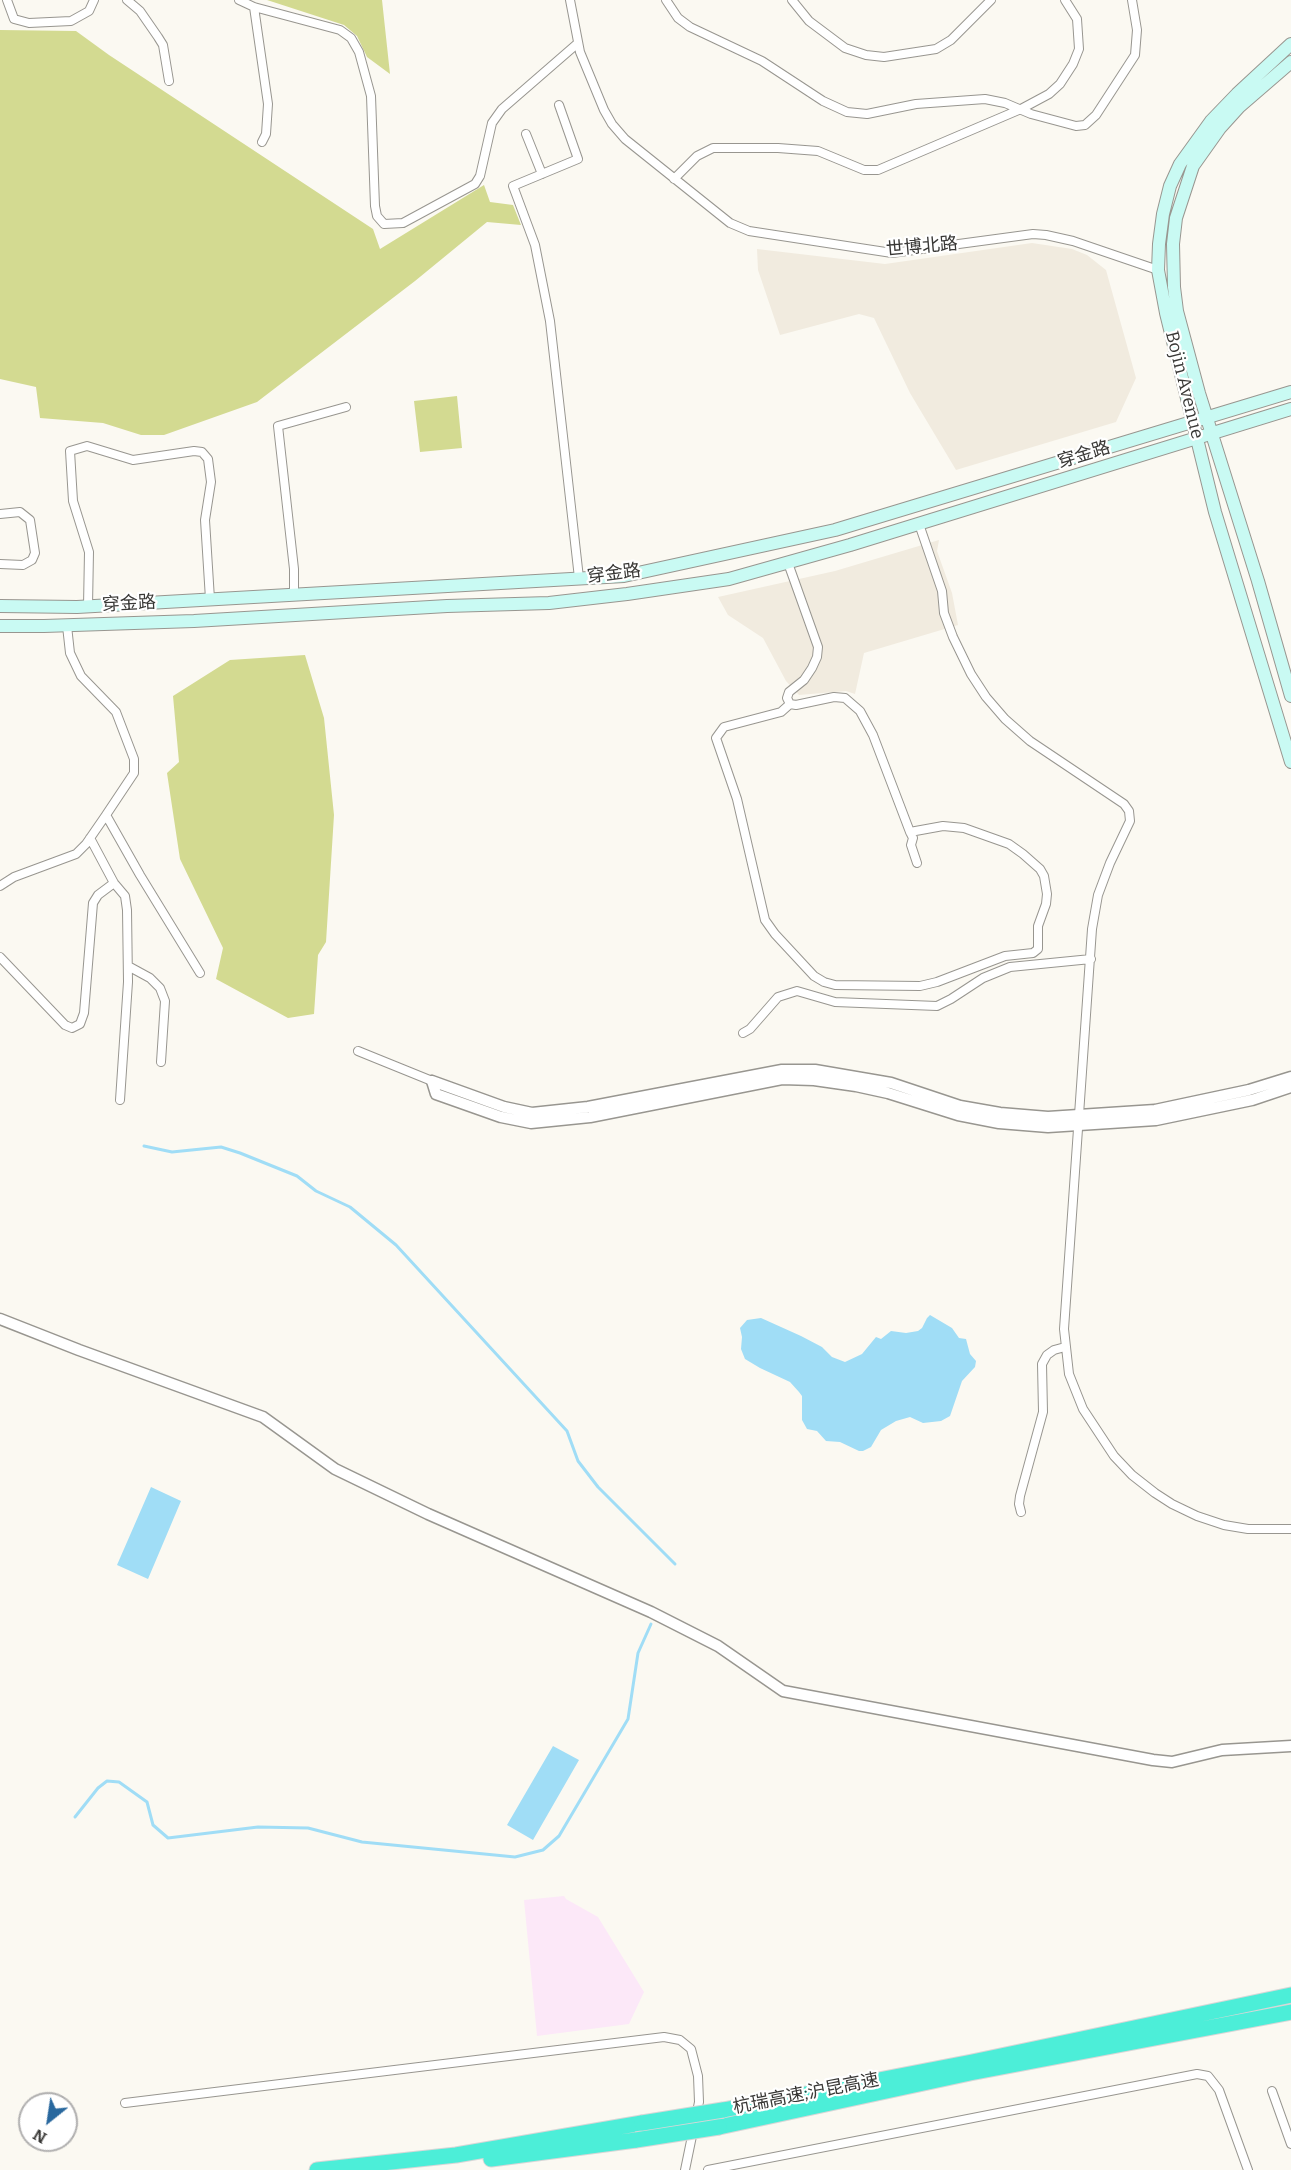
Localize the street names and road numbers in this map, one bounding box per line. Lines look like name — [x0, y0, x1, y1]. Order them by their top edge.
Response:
street label: 世博北路 — [885, 233, 959, 261]
street label: Bojin Avenue — [1160, 329, 1208, 441]
street label: 穿金路 — [1055, 437, 1113, 473]
street label: 穿金路 — [586, 560, 642, 588]
street label: 穿金路 — [101, 592, 157, 616]
street label: 杭瑞高速;沪昆高速 — [731, 2069, 881, 2119]

